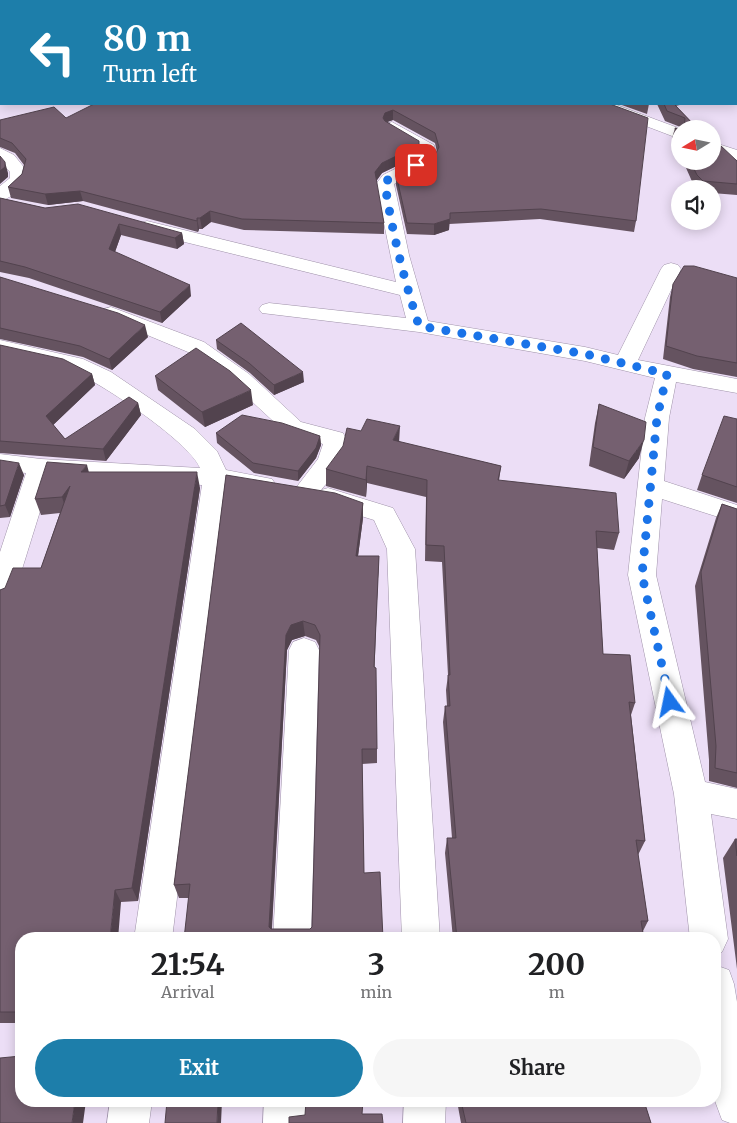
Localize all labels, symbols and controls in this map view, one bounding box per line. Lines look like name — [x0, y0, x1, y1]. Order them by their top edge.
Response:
text: 80 m — [103, 17, 191, 61]
icon: left — [20, 20, 85, 85]
text: Turn left — [103, 60, 197, 88]
north arrow — [671, 120, 721, 170]
map controls — [671, 120, 721, 230]
pin — [395, 144, 437, 186]
icon: arrive — [402, 151, 430, 179]
button: sound — [671, 180, 721, 230]
position arrow — [643, 675, 695, 727]
text: 21:54 — [151, 945, 225, 983]
text: 3 — [368, 945, 385, 983]
text: 200 — [528, 945, 585, 983]
text: Arrival — [161, 982, 214, 1002]
text: min — [361, 982, 392, 1002]
text: m — [549, 982, 565, 1002]
button: Exit — [35, 1039, 363, 1097]
button: Share — [373, 1039, 701, 1097]

